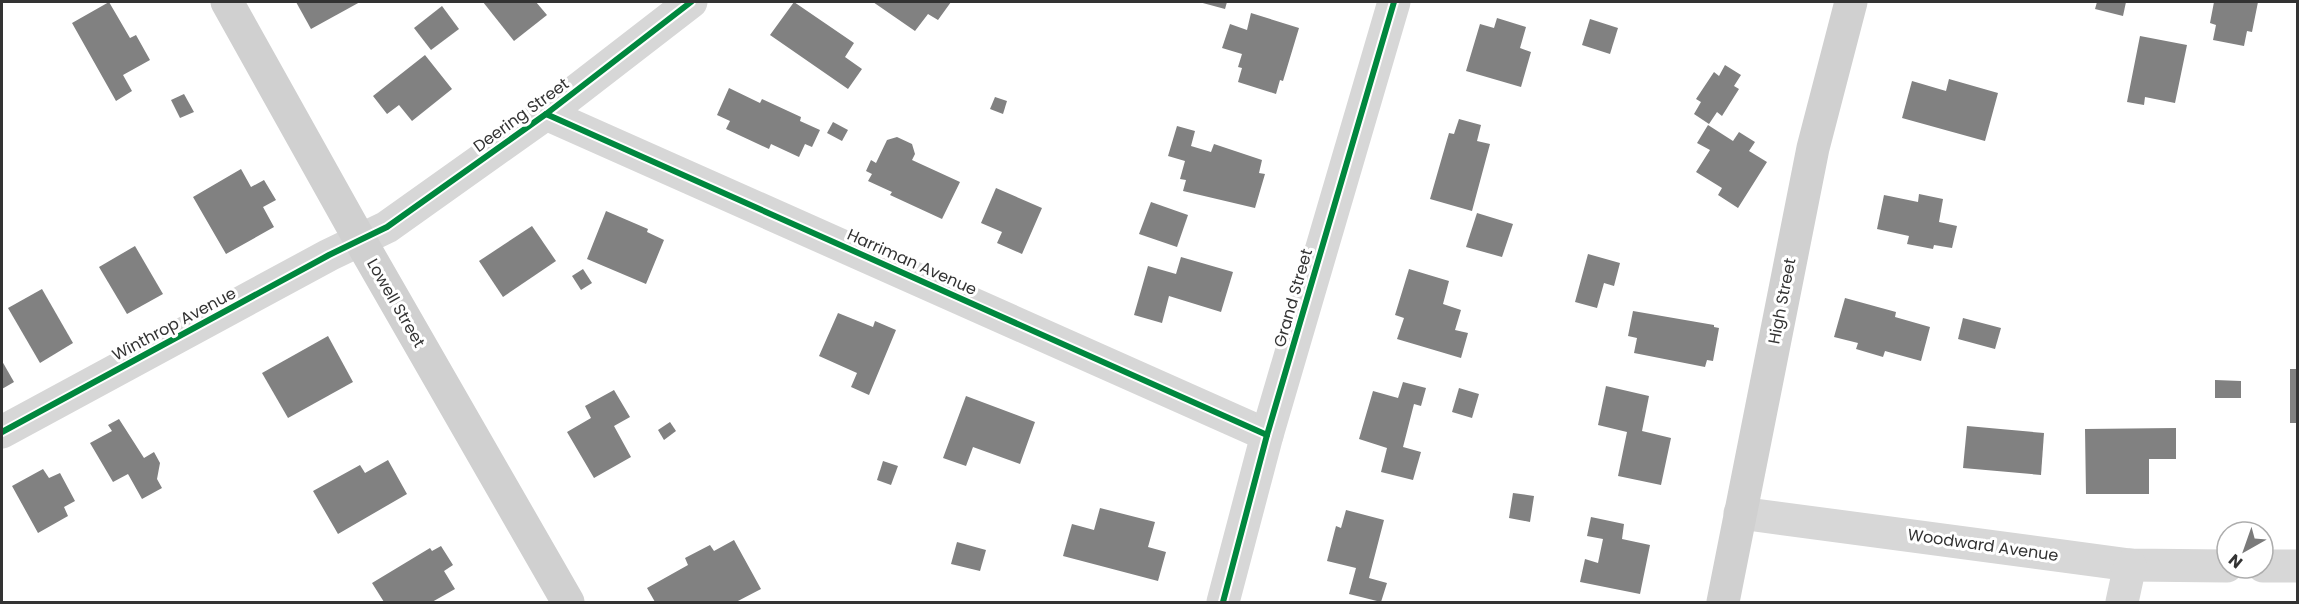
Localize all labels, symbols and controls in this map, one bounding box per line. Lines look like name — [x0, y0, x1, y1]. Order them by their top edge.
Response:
street label: Deering Street — [468, 72, 574, 158]
street label: Harriman Avenue — [844, 223, 981, 301]
street label: Grand Street — [1268, 246, 1318, 350]
street label: Lowell Street — [361, 254, 431, 352]
street label: High Street — [1762, 256, 1802, 346]
street label: Winthrop Avenue — [108, 282, 240, 366]
north arrow — [2215, 520, 2275, 580]
street label: Woodward Avenue — [1906, 523, 2060, 567]
text: N — [2224, 548, 2248, 574]

